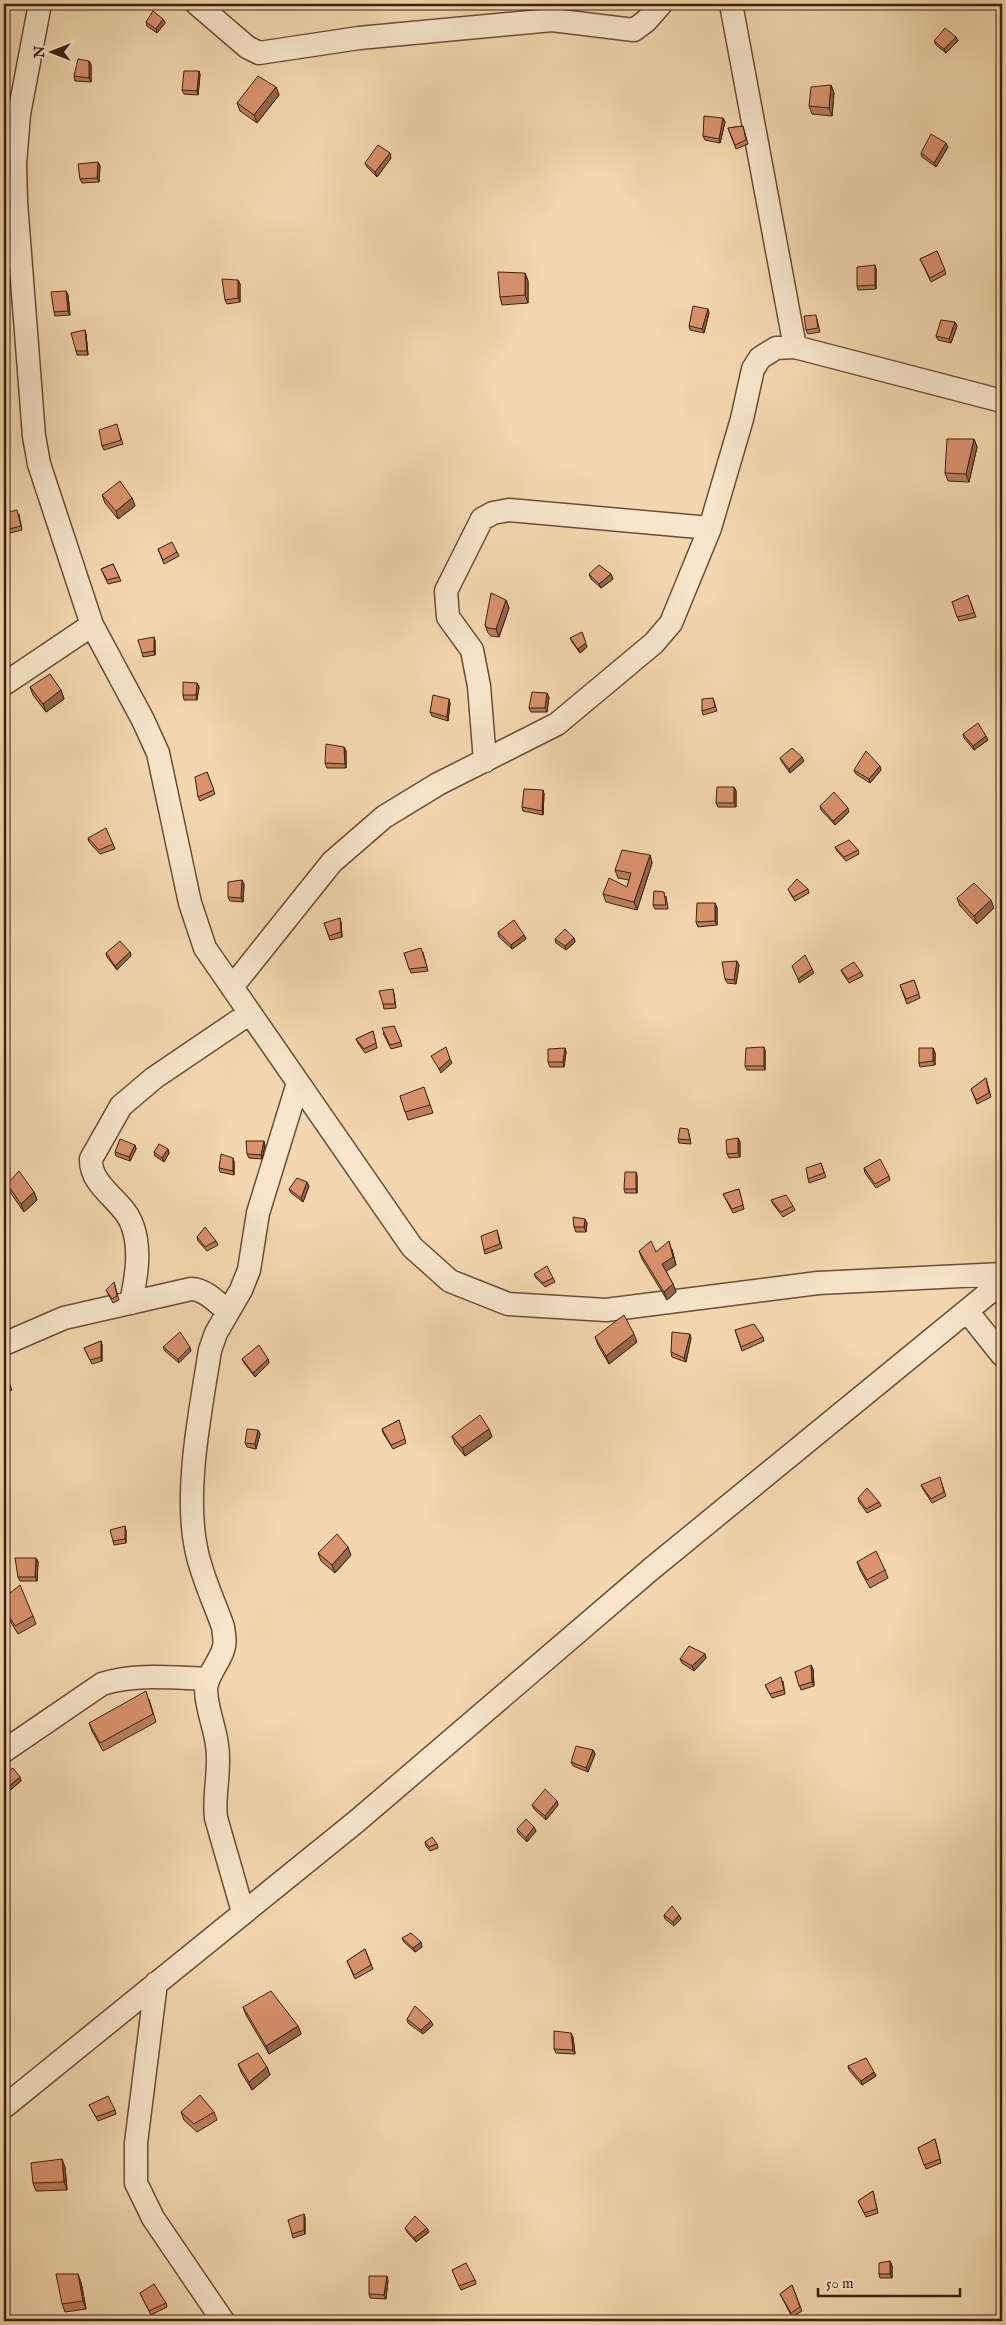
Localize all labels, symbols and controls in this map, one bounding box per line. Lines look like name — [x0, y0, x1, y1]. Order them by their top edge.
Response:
north arrow — [28, 28, 78, 78]
text: N — [31, 46, 49, 59]
scale bar — [818, 2265, 961, 2297]
text: 50 m — [826, 2274, 854, 2293]

